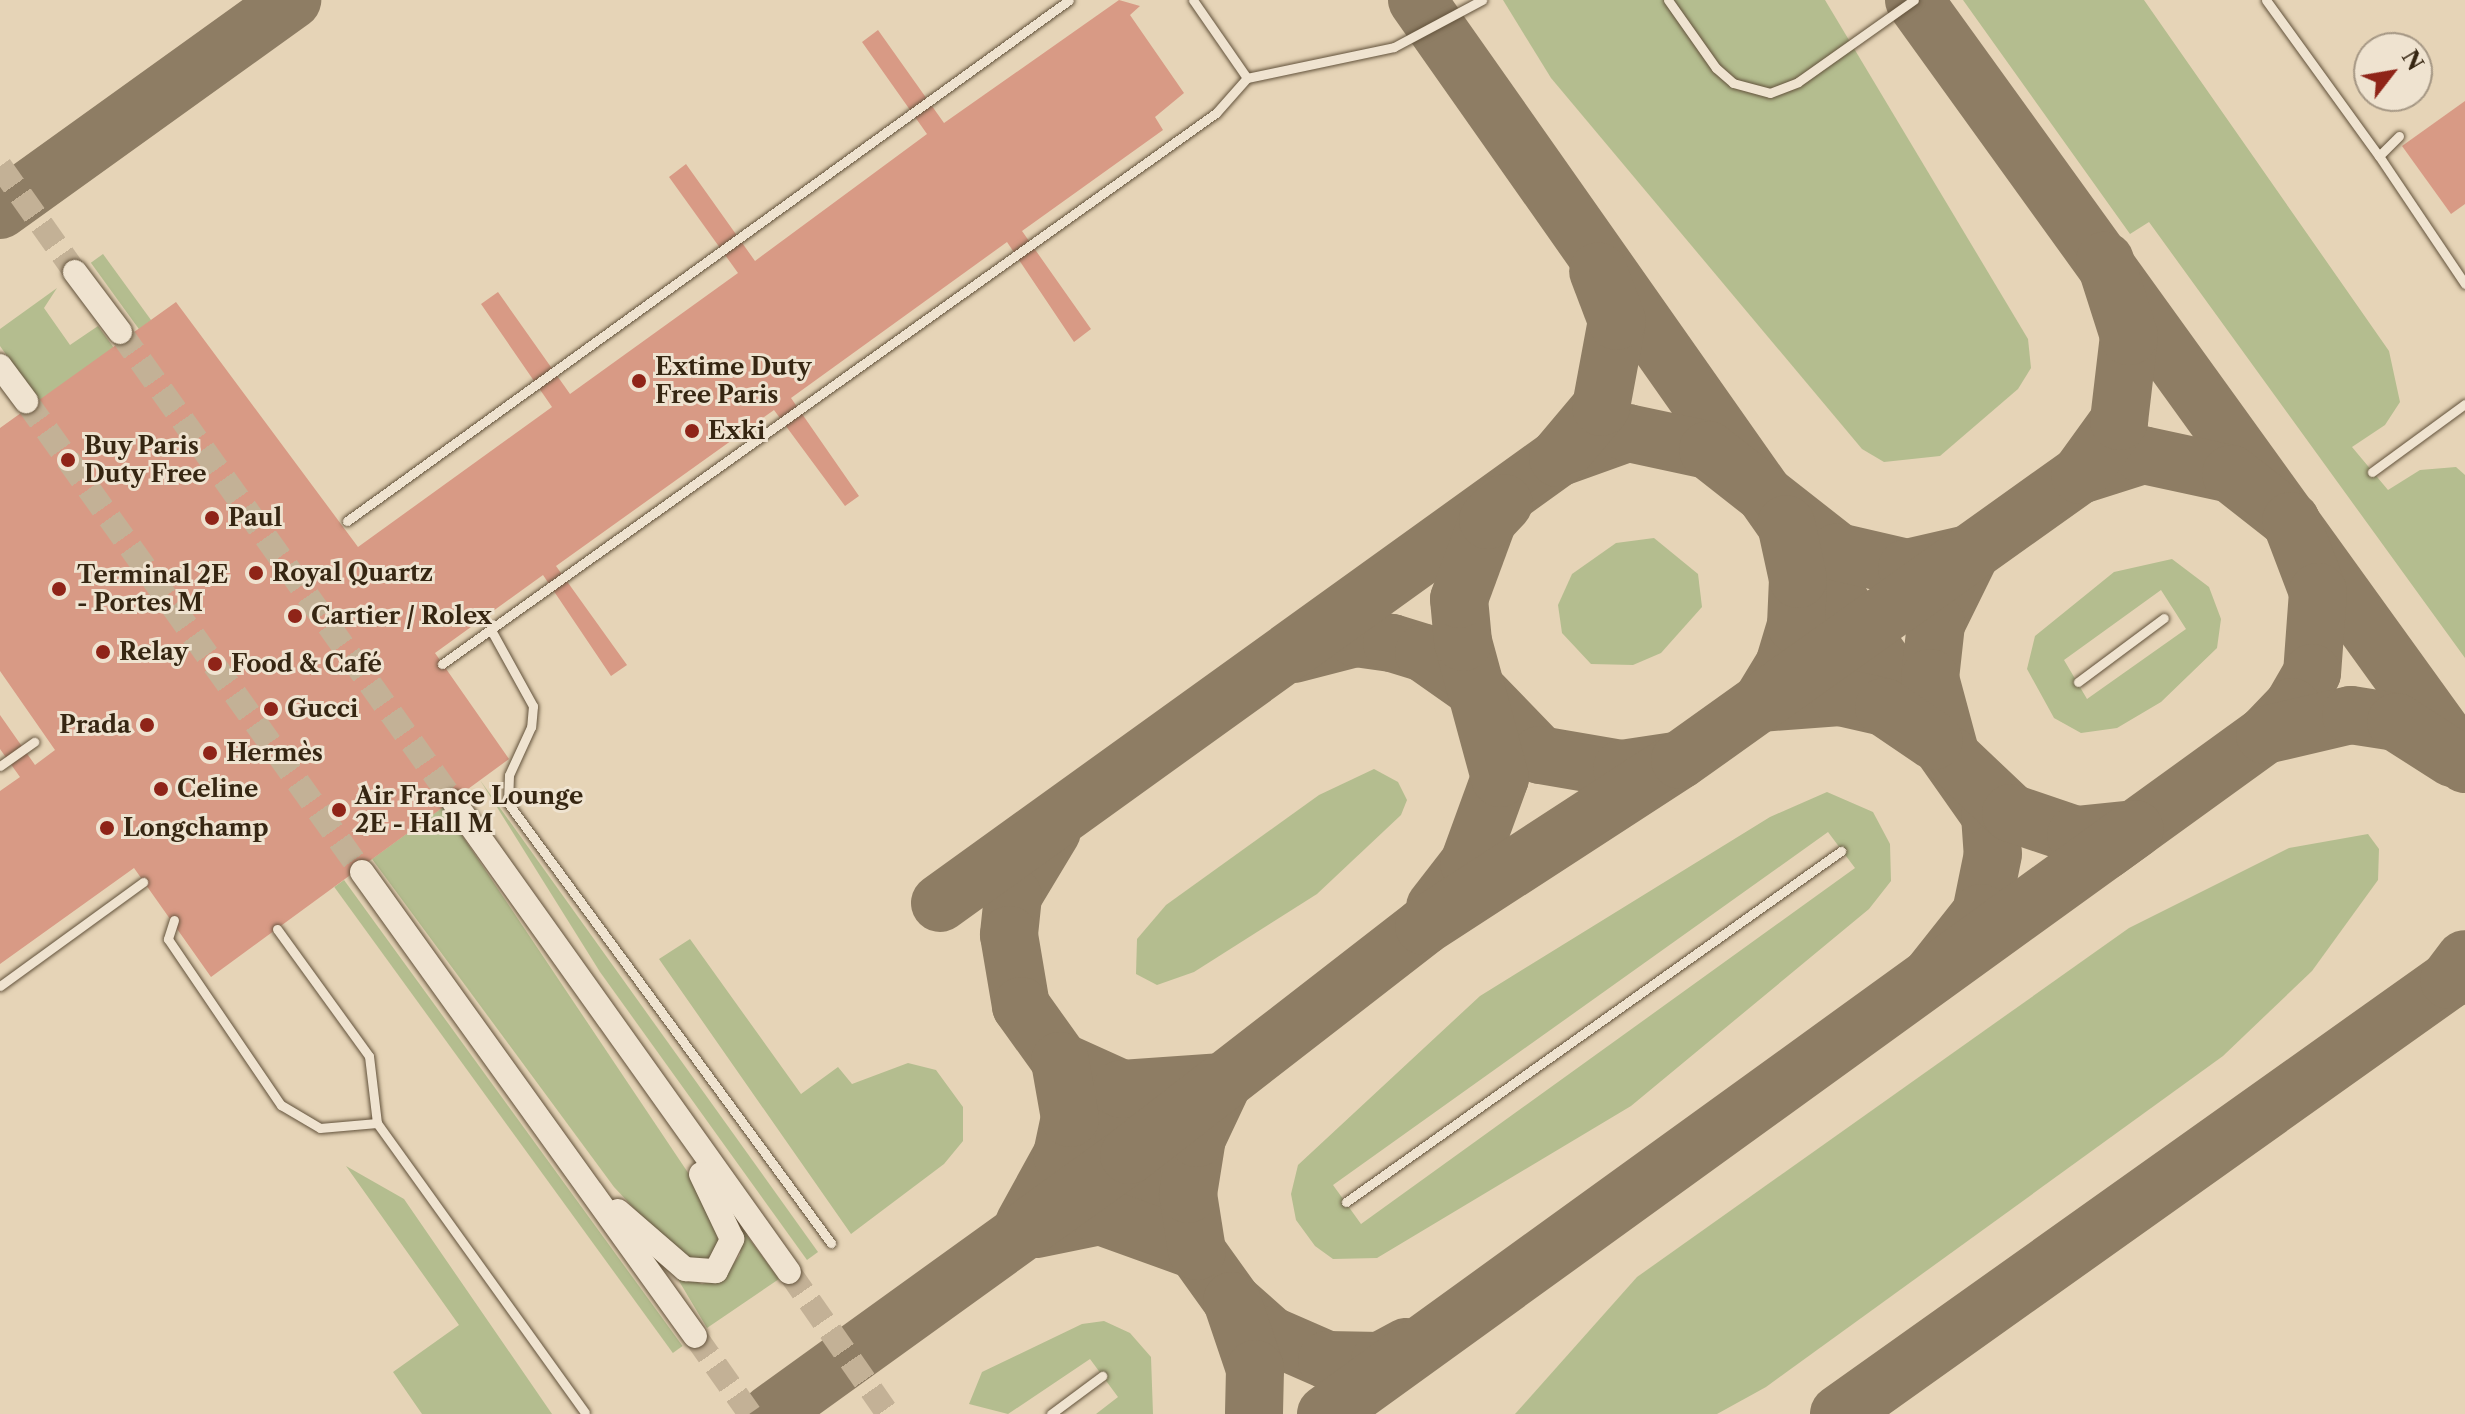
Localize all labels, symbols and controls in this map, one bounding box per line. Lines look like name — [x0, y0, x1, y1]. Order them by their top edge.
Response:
north arrow — [2353, 32, 2433, 112]
text: N — [2396, 45, 2429, 76]
place label: Extime Duty Free Paris — [655, 353, 812, 409]
marker: Extime Duty Free Paris — [630, 372, 648, 390]
place label: Exki — [708, 417, 765, 445]
marker: Exki — [683, 422, 701, 440]
place label: Buy Paris Duty Free — [84, 432, 207, 488]
marker: Buy Paris Duty Free — [59, 451, 77, 469]
place label: Paul — [228, 504, 282, 532]
marker: Paul — [203, 509, 221, 527]
place label: Royal Quartz — [272, 559, 433, 587]
place label: Terminal 2E - Portes M — [77, 561, 228, 617]
marker: Royal Quartz — [247, 564, 265, 582]
marker: Terminal 2E - Portes M — [48, 578, 70, 600]
place label: Cartier / Rolex — [311, 602, 492, 630]
marker: Cartier / Rolex — [286, 607, 304, 625]
place label: Relay — [119, 638, 188, 666]
marker: Relay — [94, 643, 112, 661]
place label: Food & Café — [231, 650, 382, 678]
marker: Food & Café — [206, 655, 224, 673]
place label: Gucci — [287, 695, 358, 723]
marker: Gucci — [262, 700, 280, 718]
place label: Prada — [59, 711, 131, 739]
marker: Prada — [138, 716, 156, 734]
place label: Hermès — [226, 739, 323, 767]
marker: Hermès — [201, 744, 219, 762]
place label: Celine — [177, 775, 258, 803]
marker: Celine — [152, 780, 170, 798]
place label: Air France Lounge 2E - Hall M — [355, 782, 584, 838]
marker: Air France Lounge 2E - Hall M — [330, 801, 348, 819]
place label: Longchamp — [123, 814, 269, 842]
marker: Longchamp — [98, 819, 116, 837]

